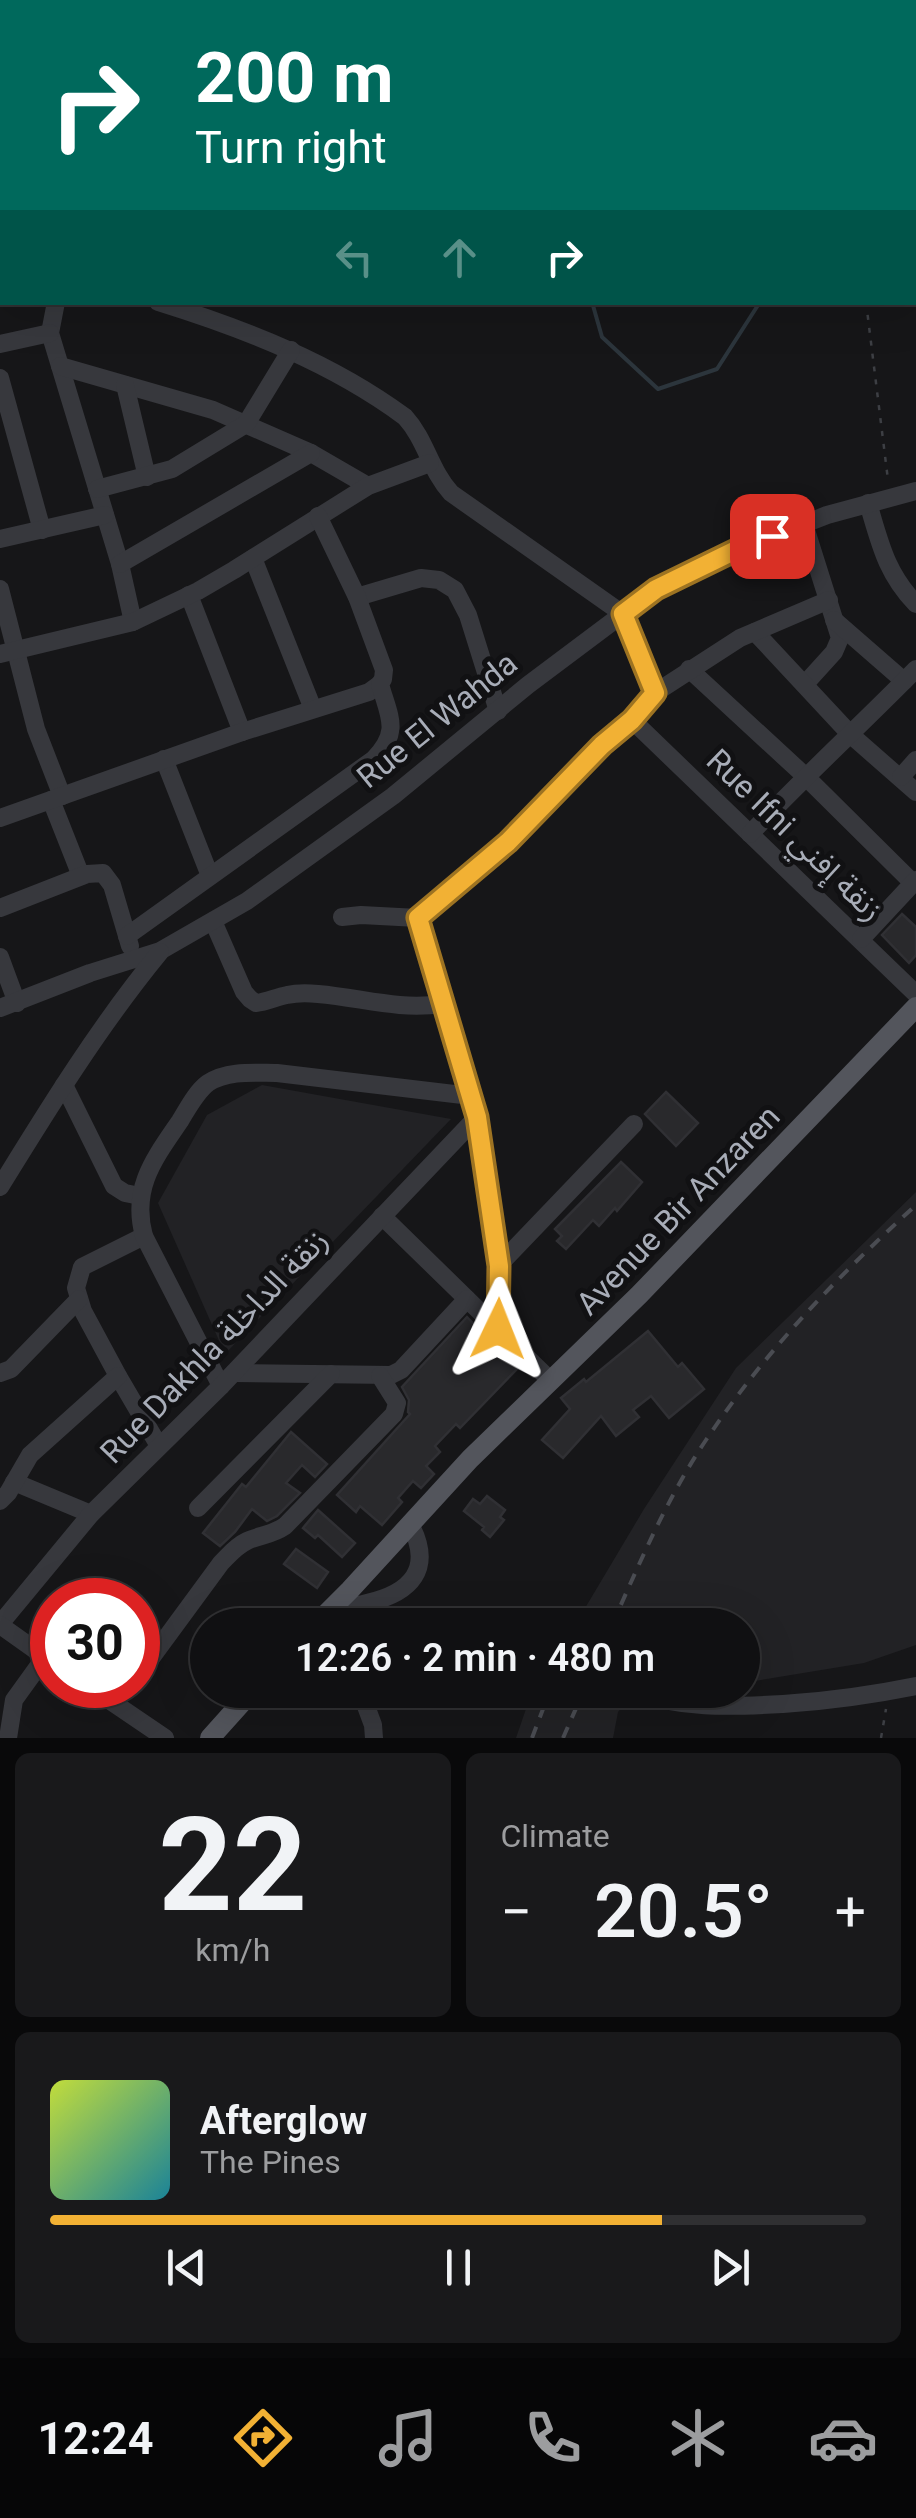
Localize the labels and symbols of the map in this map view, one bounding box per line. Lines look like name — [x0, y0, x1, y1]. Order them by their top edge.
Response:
pin — [730, 494, 815, 579]
street label: Rue El Wahda — [349, 644, 525, 796]
street label: Rue Ifni زنقة إفني — [695, 741, 891, 933]
street label: Avenue Bir Anzaren — [568, 1097, 788, 1323]
street label: Rue Dakhla زنقة الداخلة — [92, 1221, 336, 1471]
position arrow — [446, 1277, 550, 1381]
speed limit sign: 30 — [30, 1578, 160, 1708]

